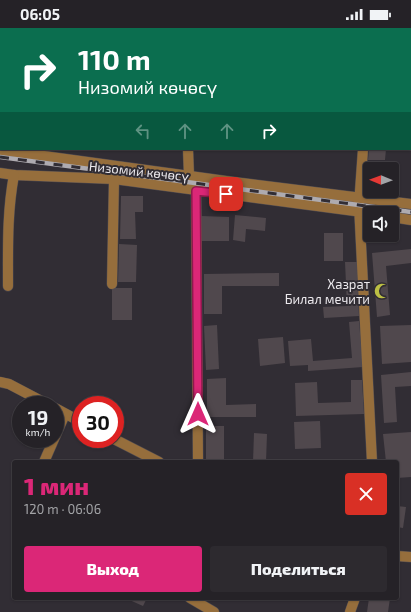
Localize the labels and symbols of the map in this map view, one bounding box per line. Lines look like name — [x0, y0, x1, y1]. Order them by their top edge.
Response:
street label: Низомий көчөсү — [88, 158, 190, 184]
north arrow — [363, 162, 399, 198]
pin — [209, 177, 243, 211]
place label: Хазрат Билал мечити — [285, 276, 371, 307]
mosque icon: Хазрат Билал мечити — [373, 282, 391, 300]
position arrow — [177, 393, 219, 435]
speed limit sign: 30 — [72, 396, 124, 448]

